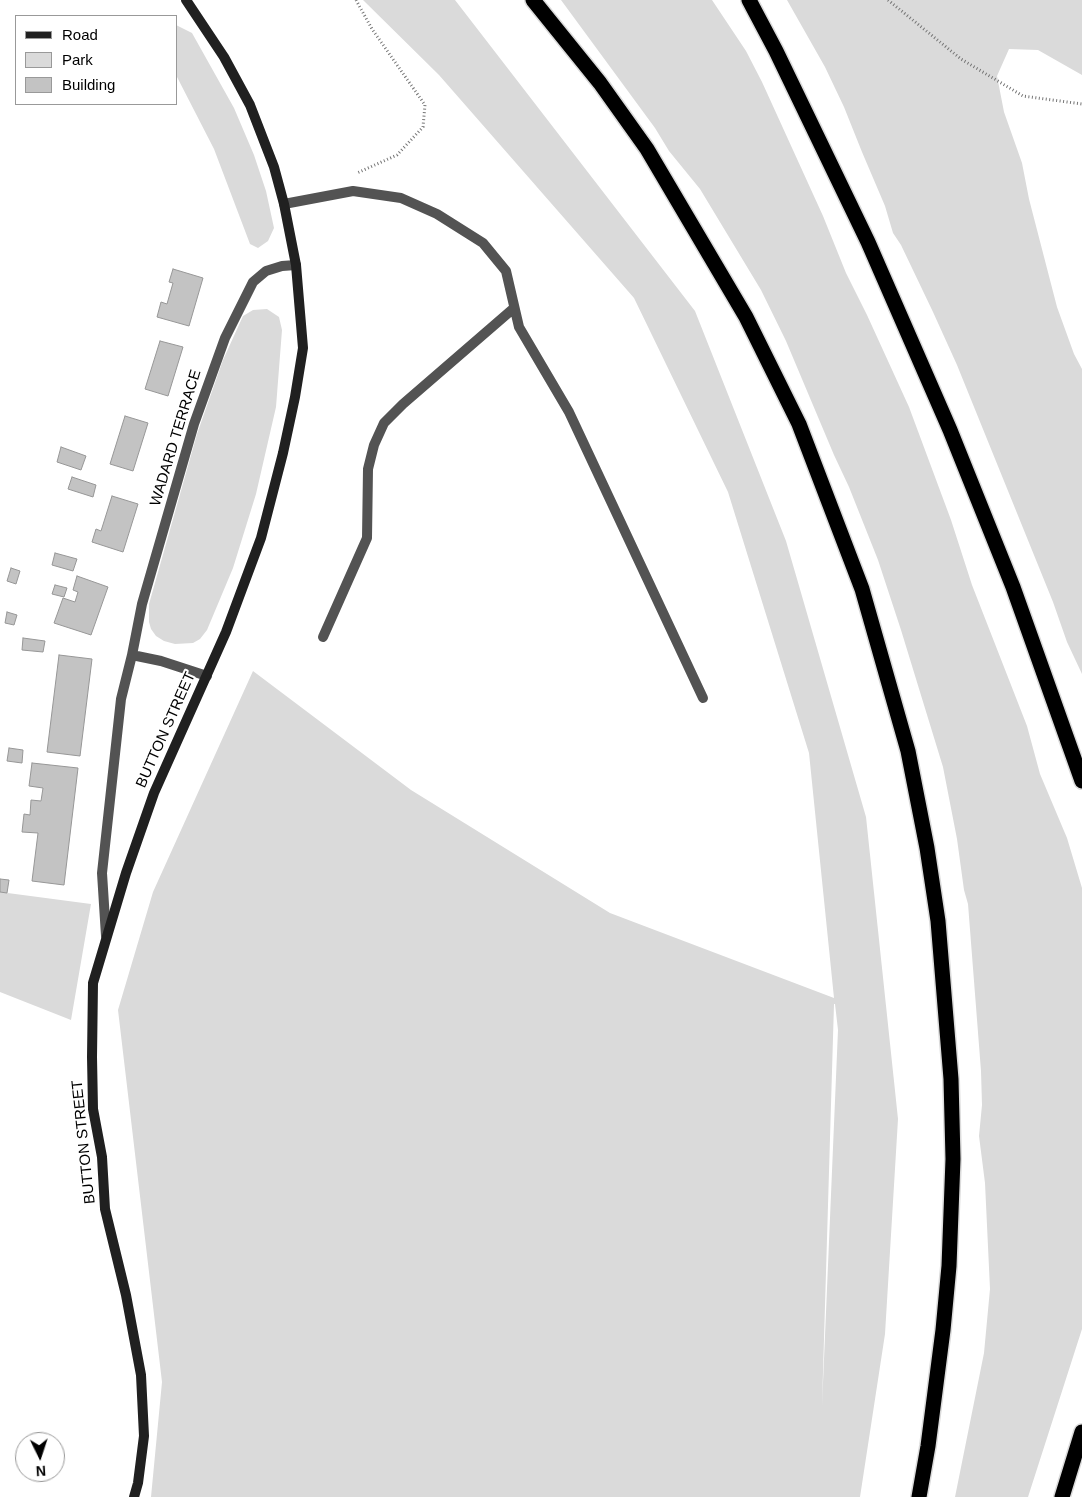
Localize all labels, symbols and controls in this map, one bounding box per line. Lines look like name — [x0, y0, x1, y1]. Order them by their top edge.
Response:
legend — [15, 15, 178, 105]
text: Road — [62, 26, 98, 43]
text: Park — [62, 51, 93, 68]
text: Building — [62, 76, 115, 93]
street label: WADARD TERRACE — [147, 367, 205, 509]
street label: BUTTON STREET — [132, 669, 200, 791]
street label: BUTTON STREET — [69, 1079, 99, 1205]
north arrow — [15, 1432, 65, 1482]
text: N — [35, 1463, 47, 1479]

